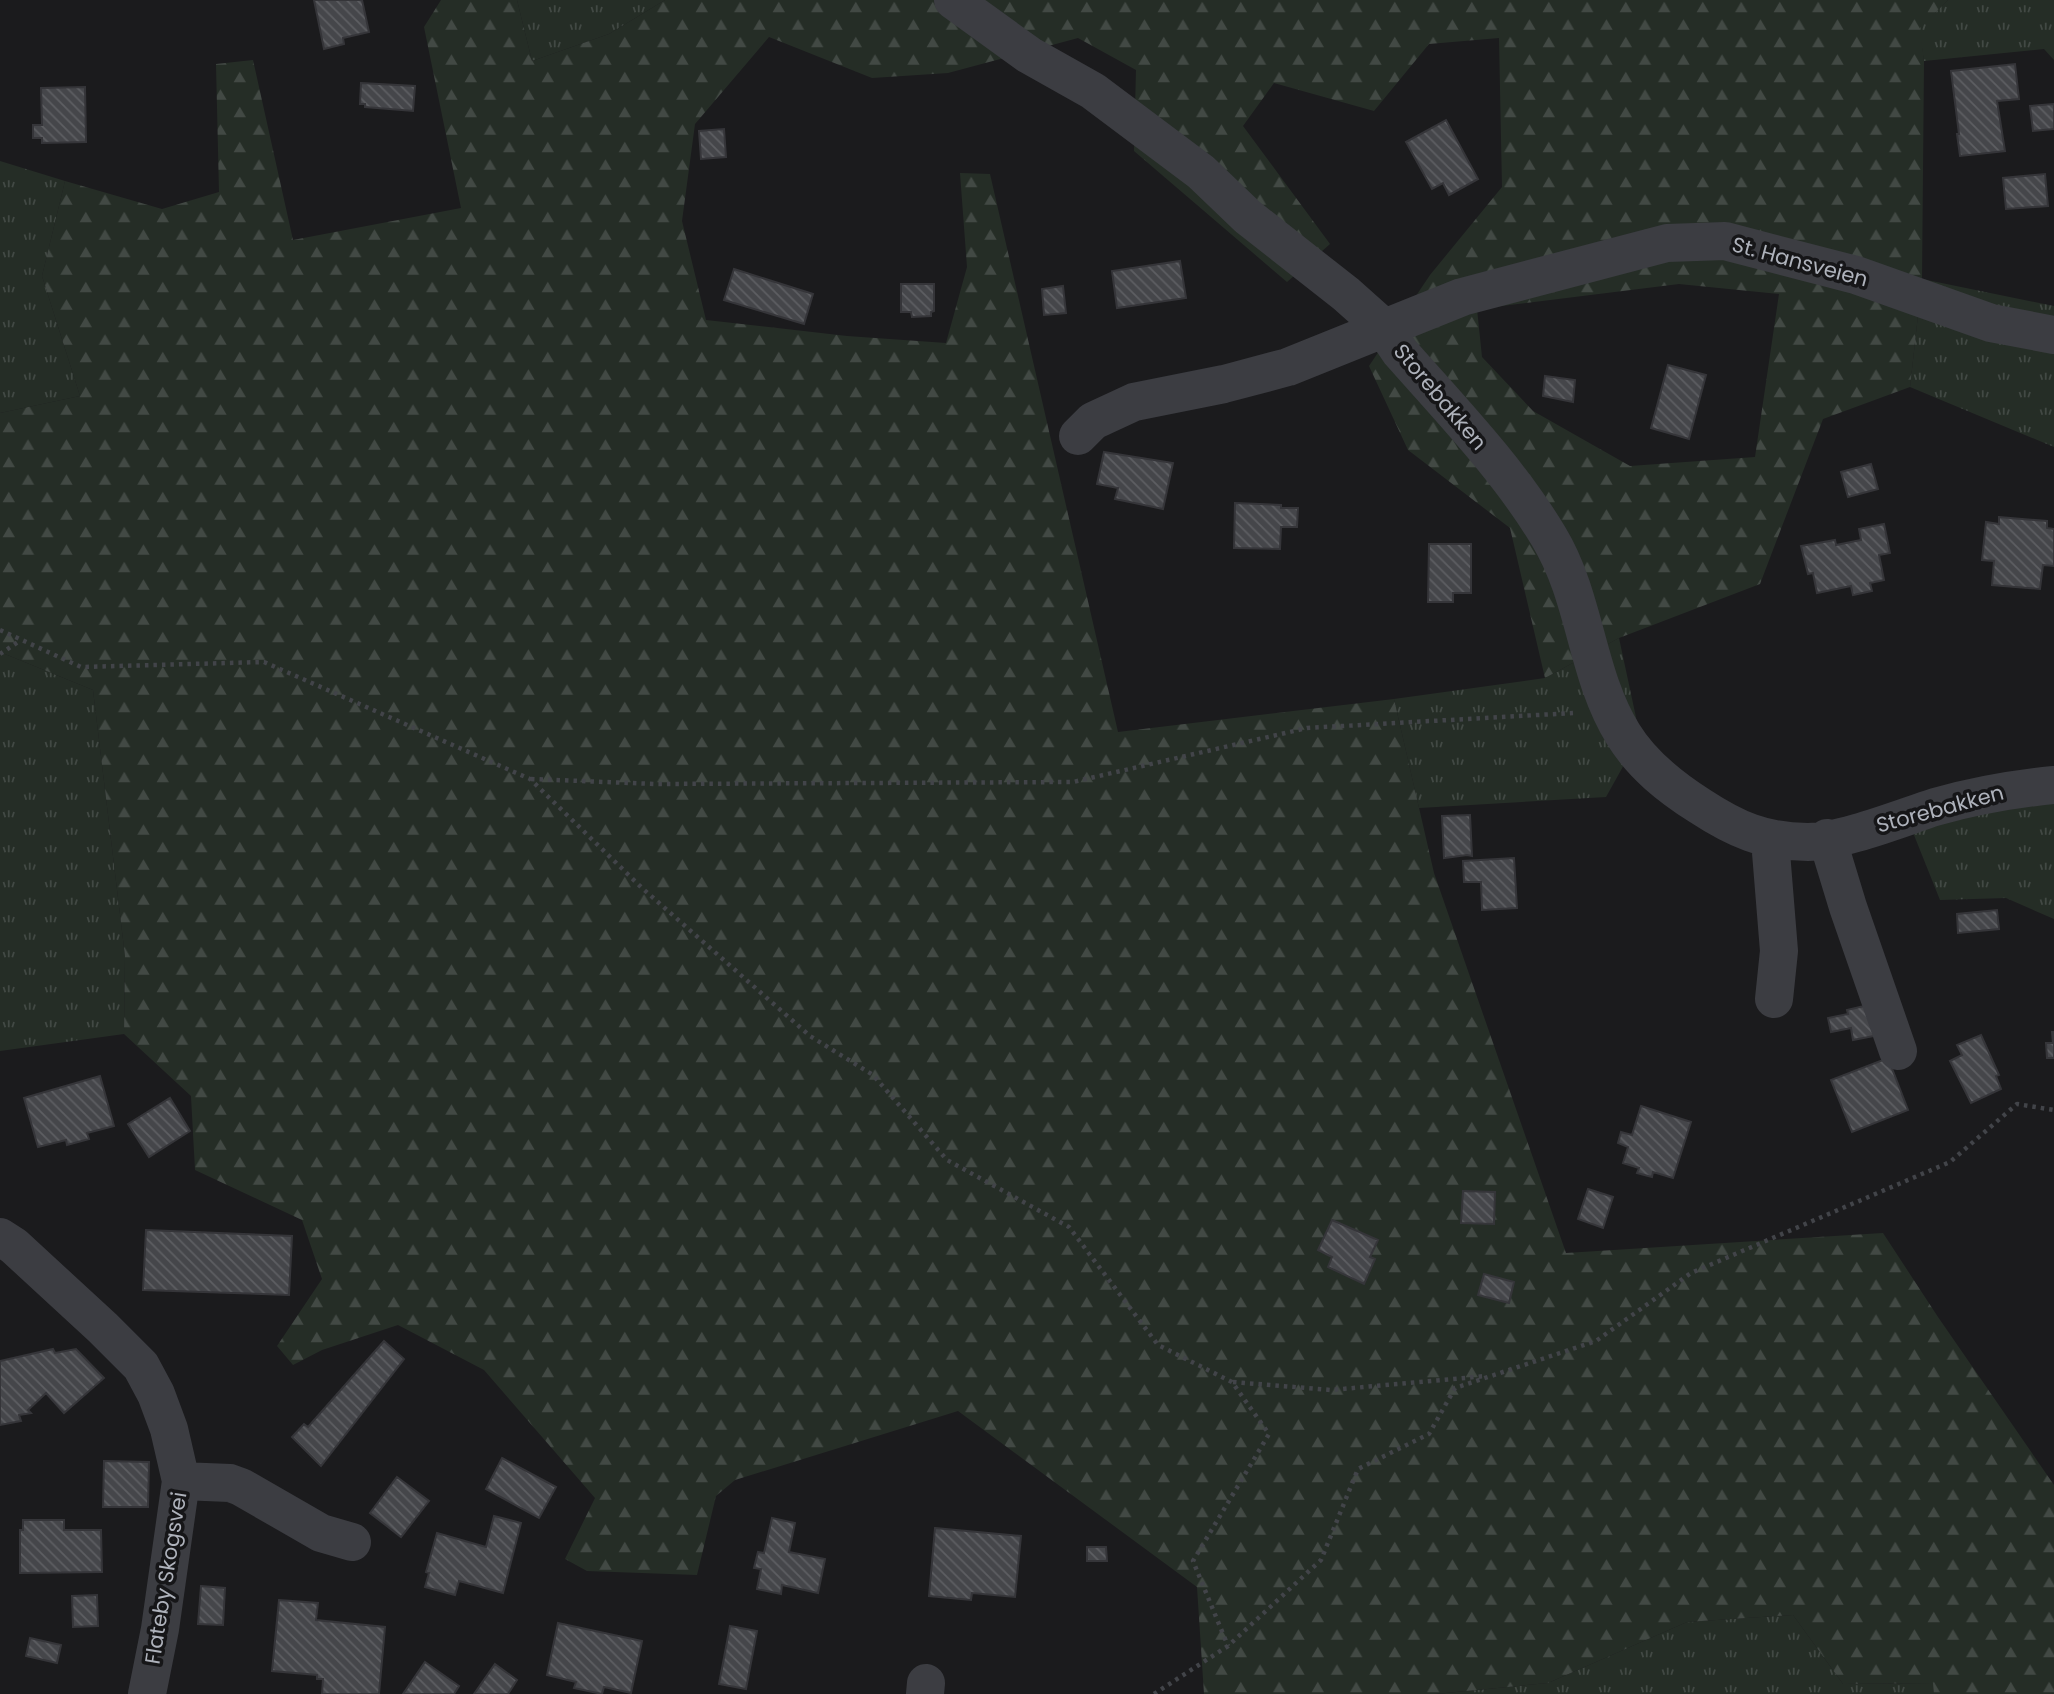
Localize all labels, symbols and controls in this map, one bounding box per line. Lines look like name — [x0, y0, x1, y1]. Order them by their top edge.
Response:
street label: St. Hansveien — [1729, 229, 1871, 294]
street label: Storebakken — [1387, 337, 1494, 456]
street label: Storebakken — [1873, 778, 2007, 839]
street label: Flateby Skogsvei — [138, 1490, 193, 1666]

